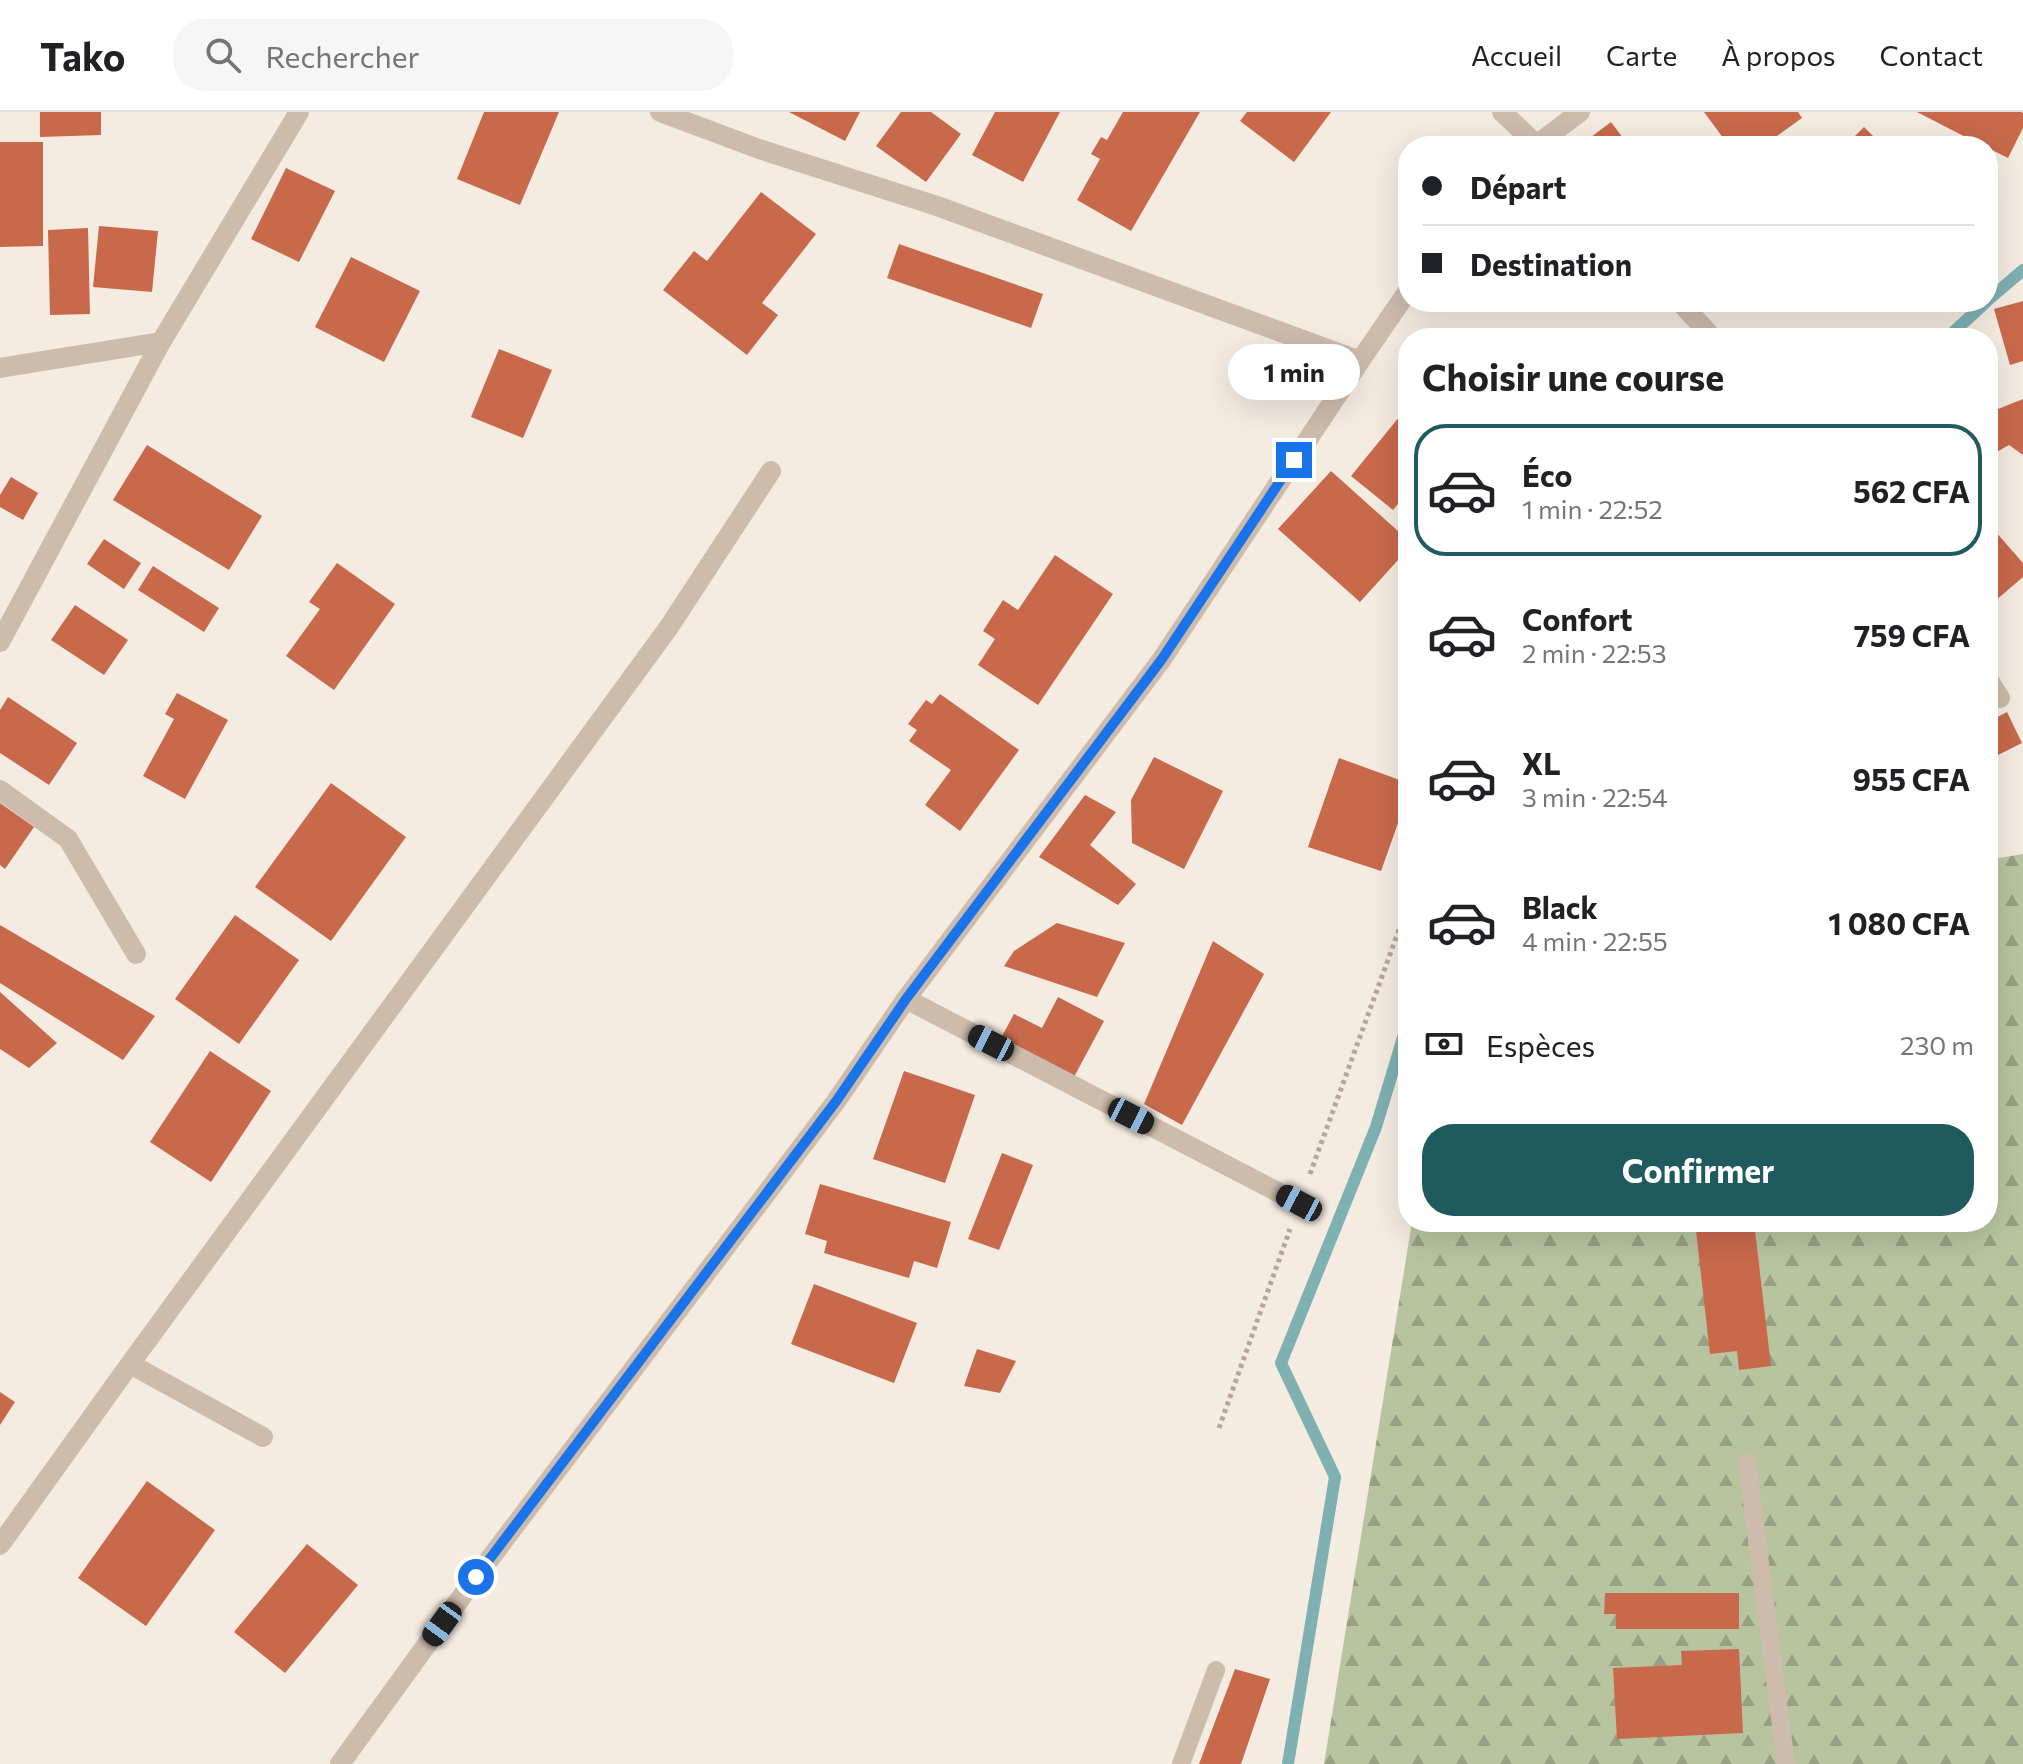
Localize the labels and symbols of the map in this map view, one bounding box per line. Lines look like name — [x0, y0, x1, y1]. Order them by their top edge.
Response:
callout: 1 min — [1228, 344, 1360, 400]
route end — [1276, 442, 1312, 478]
car — [964, 1021, 1018, 1065]
car — [1104, 1094, 1158, 1138]
car — [1272, 1181, 1326, 1225]
route start — [458, 1559, 494, 1595]
car — [418, 1598, 466, 1650]

